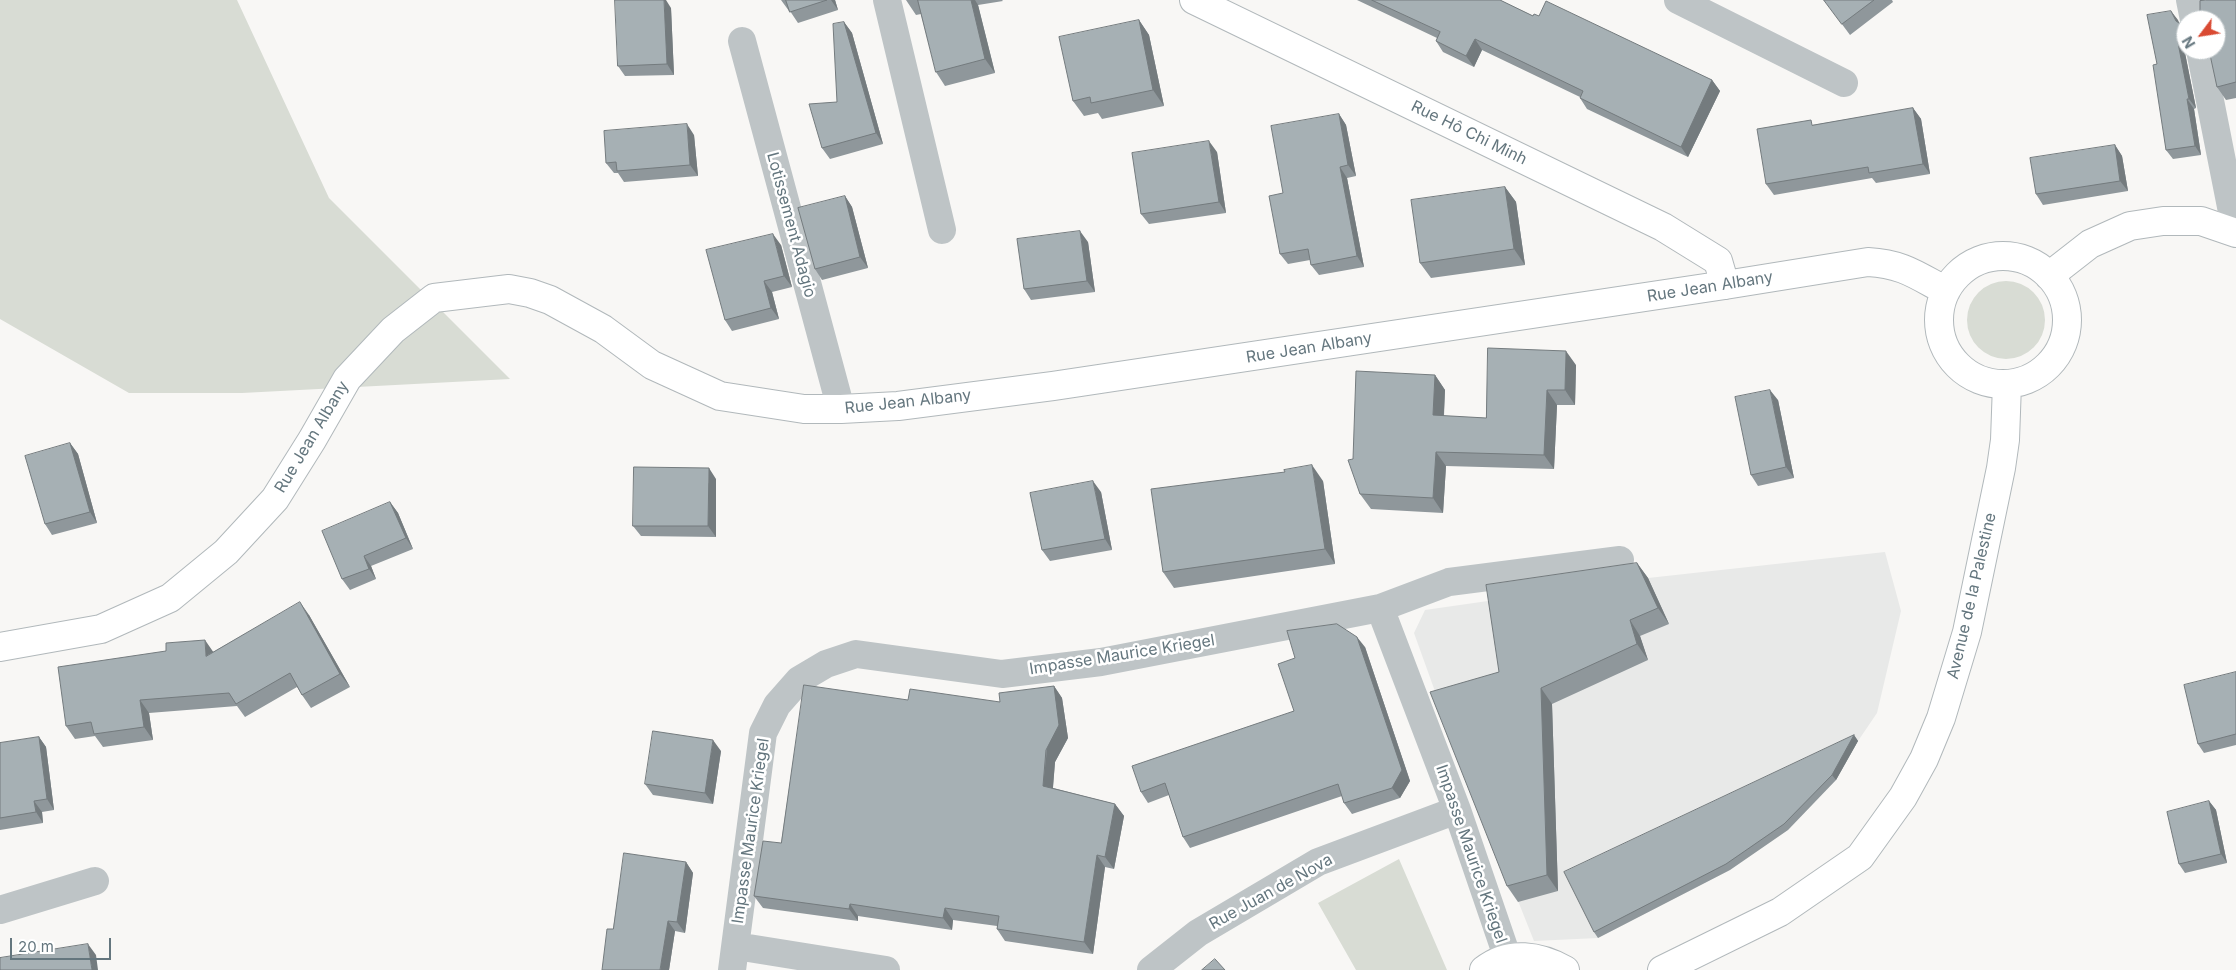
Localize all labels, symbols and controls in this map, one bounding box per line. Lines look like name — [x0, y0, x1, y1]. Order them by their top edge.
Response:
north arrow — [2176, 10, 2226, 60]
text: N — [2179, 34, 2199, 51]
street label: Rue Hô Chi Minh — [1408, 97, 1530, 169]
street label: Lotissement Adagio — [762, 150, 820, 300]
street label: Rue Jean Albany — [1646, 268, 1774, 306]
street label: Rue Jean Albany — [1245, 329, 1373, 367]
street label: Rue Jean Albany — [271, 378, 353, 496]
street label: Rue Jean Albany — [844, 386, 972, 418]
street label: Avenue de la Palestine — [1943, 511, 2001, 681]
street label: Impasse Maurice Kriegel — [1028, 631, 1216, 679]
street label: Impasse Maurice Kriegel — [728, 737, 774, 925]
street label: Impasse Maurice Kriegel — [1431, 762, 1511, 946]
street label: Rue Juan de Nova — [1206, 850, 1336, 934]
scale bar — [12, 928, 114, 960]
text: 20 m — [18, 937, 54, 956]

